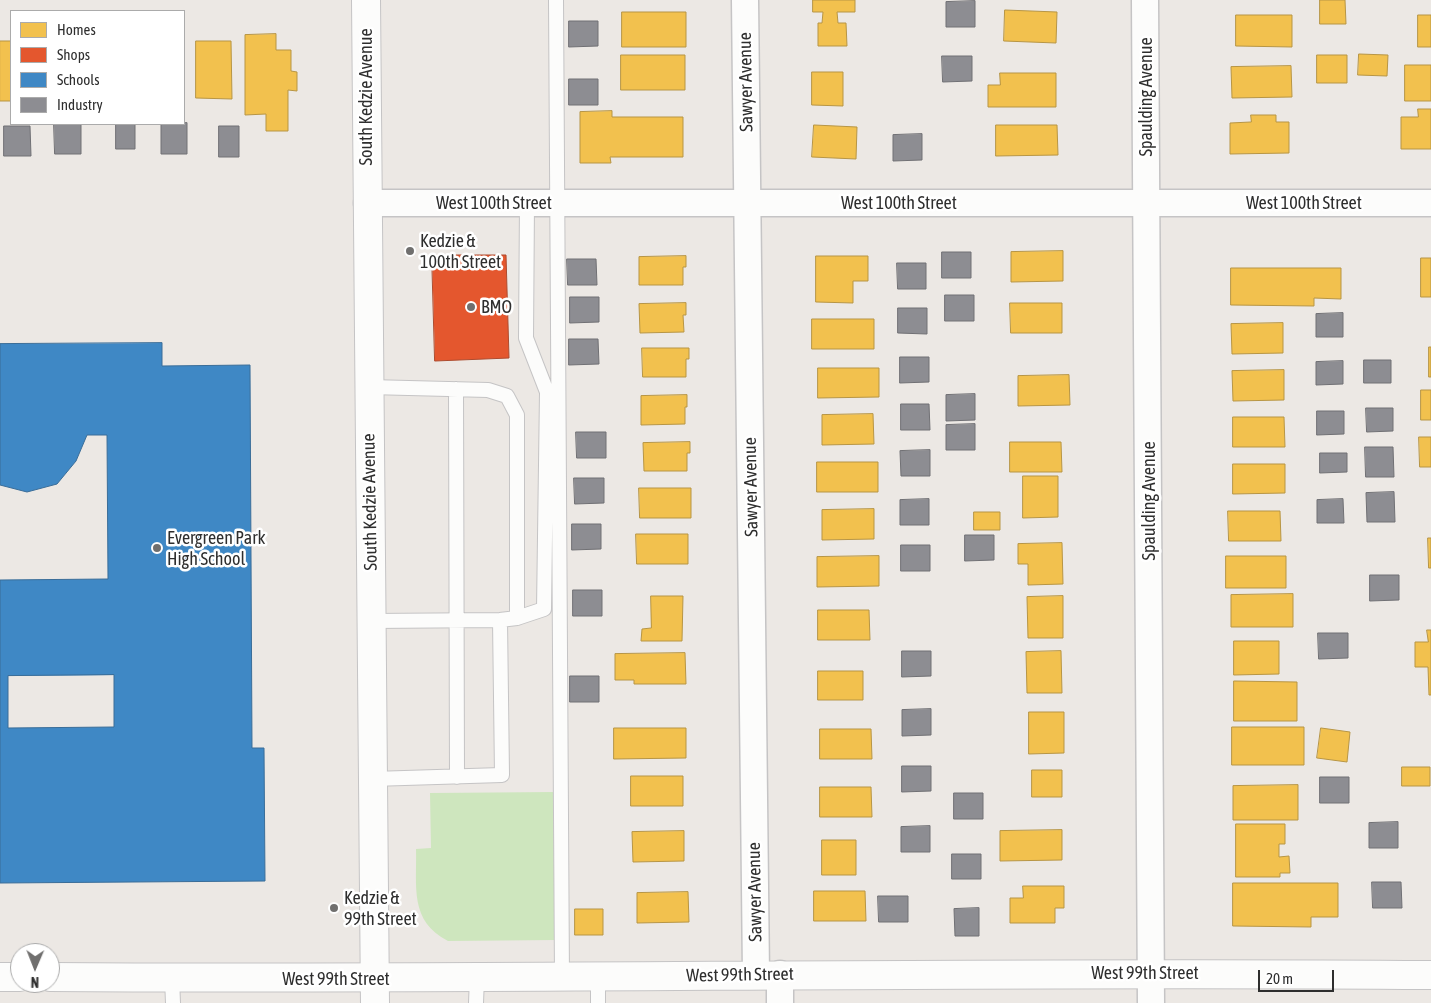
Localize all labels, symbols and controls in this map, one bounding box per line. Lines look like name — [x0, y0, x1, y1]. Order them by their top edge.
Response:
legend — [10, 10, 185, 125]
text: Homes — [57, 21, 96, 38]
street label: South Kedzie Avenue — [355, 28, 377, 166]
street label: Sawyer Avenue — [734, 32, 758, 132]
street label: Spaulding Avenue — [1135, 37, 1157, 157]
text: Shops — [57, 46, 90, 63]
text: Schools — [57, 71, 100, 88]
text: Industry — [57, 96, 103, 113]
street label: West 100th Street — [436, 192, 552, 214]
street label: West 100th Street — [841, 192, 957, 214]
street label: West 100th Street — [1246, 192, 1362, 214]
place label: Kedzie & 100th Street — [420, 230, 501, 272]
marker: Kedzie & 100th Street — [404, 245, 416, 257]
place label: BMO — [481, 296, 512, 318]
marker: BMO — [465, 301, 477, 313]
street label: South Kedzie Avenue — [358, 433, 382, 571]
street label: Sawyer Avenue — [739, 437, 763, 537]
street label: Spaulding Avenue — [1138, 441, 1160, 561]
place label: Evergreen Park High School — [167, 527, 265, 570]
marker: Evergreen Park High School — [151, 542, 163, 554]
street label: Sawyer Avenue — [743, 842, 767, 942]
place label: Kedzie & 99th Street — [344, 887, 417, 930]
marker: Kedzie & 99th Street — [328, 902, 340, 914]
north arrow — [10, 943, 60, 993]
scale bar — [1261, 960, 1337, 992]
street label: West 99th Street — [1091, 962, 1199, 984]
street label: West 99th Street — [686, 963, 794, 987]
street label: West 99th Street — [282, 968, 390, 990]
text: 20 m — [1266, 970, 1293, 987]
text: N — [30, 974, 39, 990]

